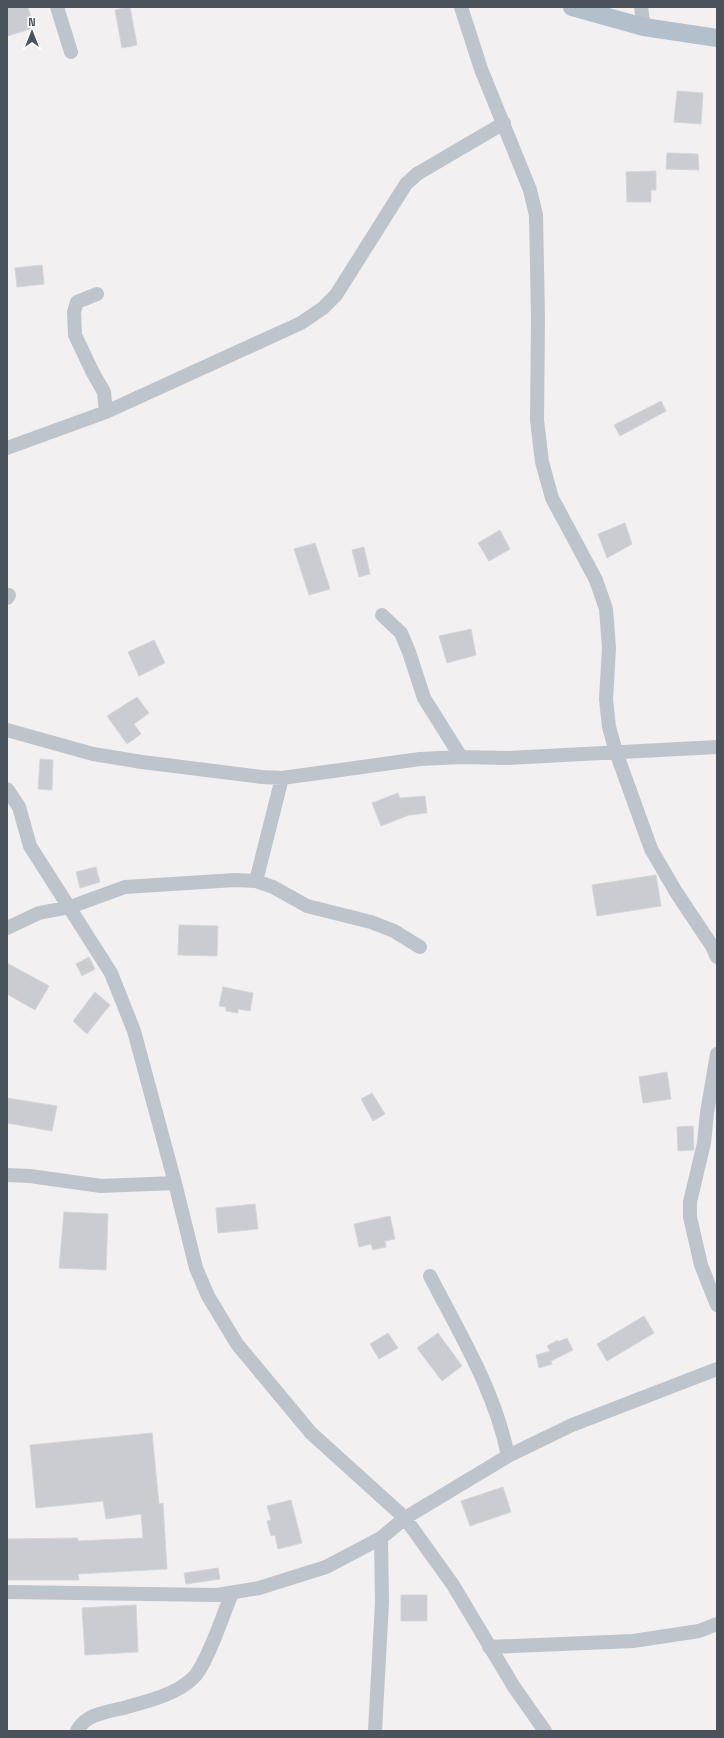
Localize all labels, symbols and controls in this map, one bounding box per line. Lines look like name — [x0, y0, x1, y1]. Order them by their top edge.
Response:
north arrow — [12, 12, 52, 52]
text: N — [28, 15, 36, 29]

